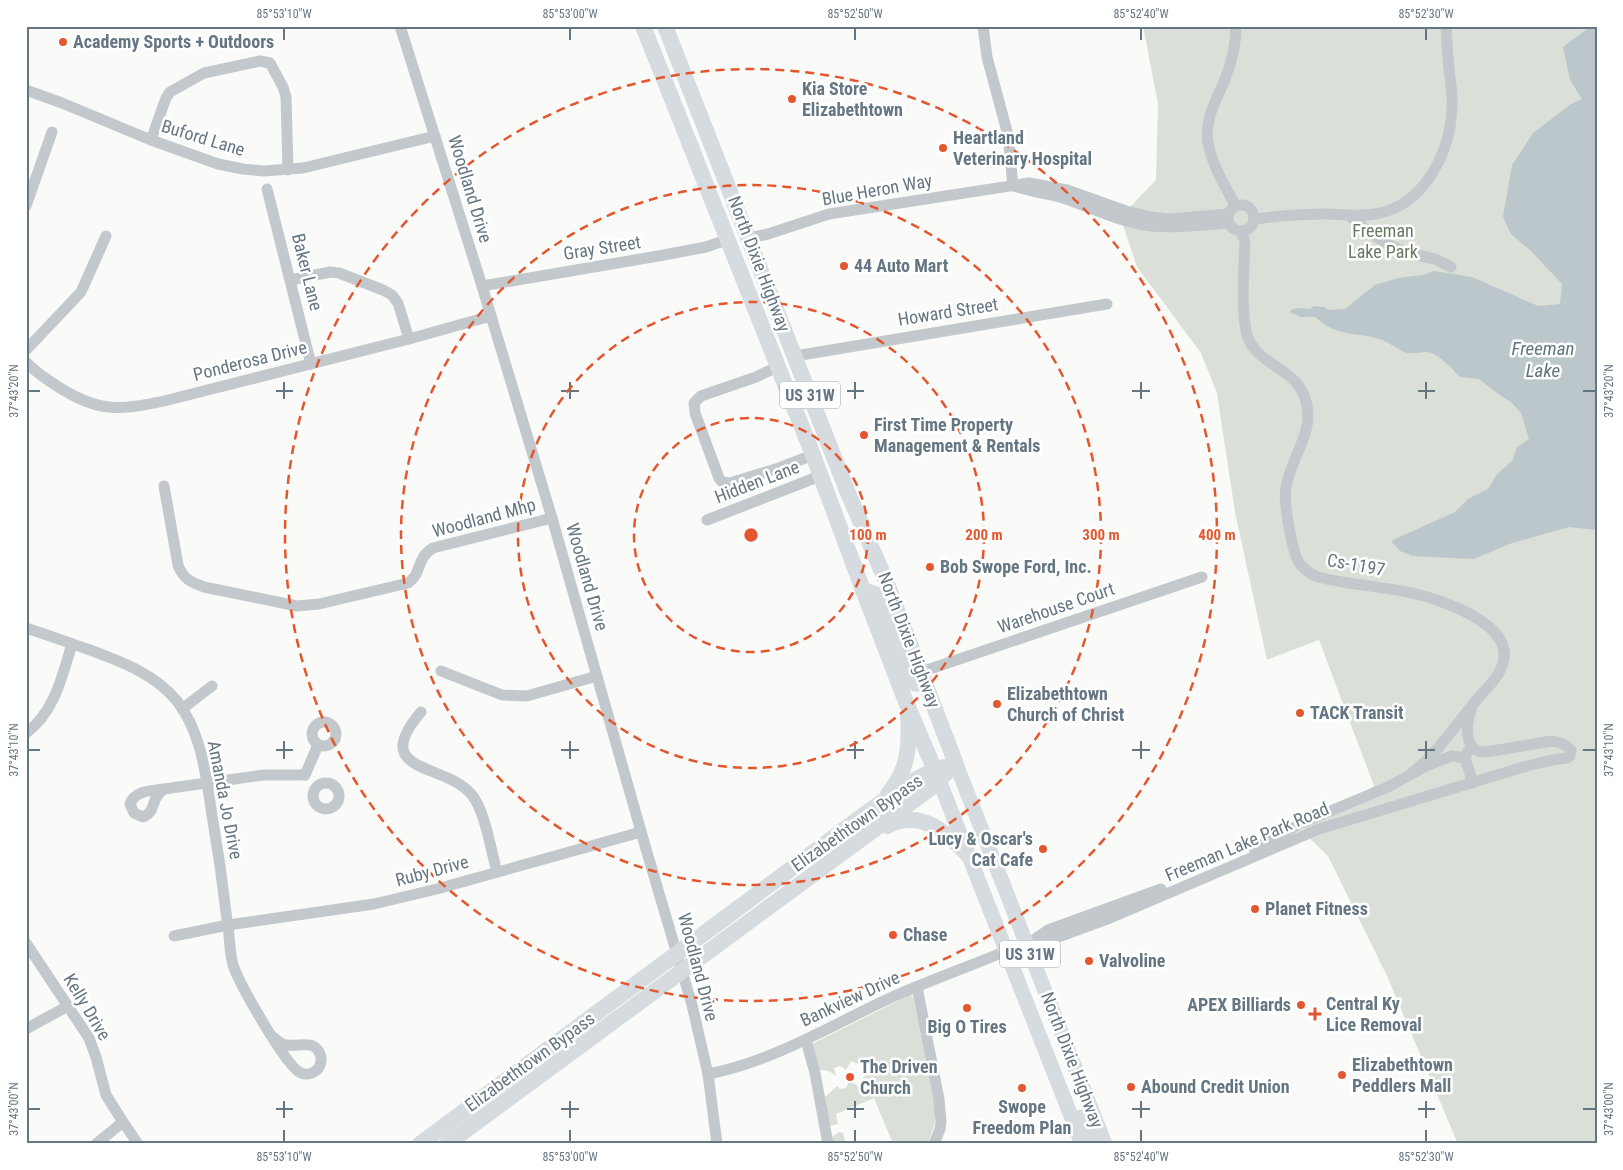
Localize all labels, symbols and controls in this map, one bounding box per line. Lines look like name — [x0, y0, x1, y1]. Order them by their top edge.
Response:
text: 85°53'10"W — [256, 7, 312, 21]
text: 85°53'00"W — [542, 7, 598, 21]
text: 85°52'50"W — [827, 7, 883, 21]
text: 85°52'40"W — [1113, 7, 1169, 21]
text: 85°52'30"W — [1398, 7, 1454, 21]
place label: Academy Sports + Outdoors — [73, 31, 274, 52]
marker: Academy Sports + Outdoors — [57, 36, 69, 48]
place label: Kia Store Elizabethtown — [802, 78, 903, 120]
marker: Kia Store Elizabethtown — [786, 93, 798, 105]
street label: Buford Lane — [159, 115, 247, 160]
place label: Heartland Veterinary Hospital — [953, 127, 1092, 169]
street label: Woodland Drive — [444, 133, 497, 245]
marker: Heartland Veterinary Hospital — [937, 142, 949, 154]
street label: Blue Heron Way — [820, 169, 934, 210]
street label: North Dixie Highway — [724, 193, 795, 335]
park label: Freeman Lake Park — [1348, 220, 1418, 262]
street label: Baker Lane — [288, 231, 327, 313]
street label: Gray Street — [562, 231, 642, 264]
place label: 44 Auto Mart — [854, 255, 949, 276]
marker: 44 Auto Mart — [838, 260, 850, 272]
street label: Howard Street — [896, 293, 999, 330]
street label: Ponderosa Drive — [191, 336, 309, 385]
water label: Freeman Lake — [1512, 337, 1574, 382]
text: 37°43'20"N — [7, 364, 21, 418]
text: 37°43'20"N — [1602, 364, 1616, 418]
road number: US 31W — [780, 382, 840, 408]
place label: First Time Property Management & Rentals — [874, 414, 1040, 456]
marker: First Time Property Management & Rentals — [858, 429, 870, 441]
street label: Hidden Lane — [712, 456, 802, 507]
street label: Woodland Mhp — [430, 494, 538, 541]
street label: Woodland Drive — [562, 521, 613, 633]
centre of rings — [742, 526, 760, 544]
text: 100 m — [849, 526, 887, 544]
text: 200 m — [965, 526, 1003, 544]
text: 300 m — [1082, 526, 1120, 544]
text: 400 m — [1198, 526, 1236, 544]
street label: Cs-1197 — [1325, 549, 1387, 580]
place label: Bob Swope Ford, Inc. — [940, 556, 1092, 577]
marker: Bob Swope Ford, Inc. — [924, 561, 936, 573]
street label: North Dixie Highway — [874, 569, 945, 711]
street label: Warehouse Court — [995, 578, 1117, 637]
place label: Elizabethtown Church of Christ — [1007, 683, 1125, 725]
marker: Elizabethtown Church of Christ — [991, 698, 1003, 710]
place label: TACK Transit — [1310, 702, 1404, 723]
marker: TACK Transit — [1294, 707, 1306, 719]
text: 37°43'10"N — [7, 723, 21, 777]
text: 37°43'10"N — [1602, 723, 1616, 777]
street label: Amanda Jo Drive — [204, 739, 247, 861]
street label: Elizabethtown Bypass — [787, 770, 926, 876]
street label: Freeman Lake Park Road — [1162, 798, 1332, 886]
place label: Lucy & Oscar's Cat Cafe — [928, 828, 1033, 870]
marker: Lucy & Oscar's Cat Cafe — [1037, 843, 1049, 855]
street label: Ruby Drive — [393, 851, 471, 890]
place label: Planet Fitness — [1265, 898, 1368, 919]
marker: Planet Fitness — [1249, 903, 1261, 915]
street label: Woodland Drive — [674, 911, 723, 1023]
place label: Chase — [903, 924, 948, 945]
marker: Chase — [887, 929, 899, 941]
road number: US 31W — [1000, 941, 1060, 968]
place label: Valvoline — [1099, 950, 1166, 971]
marker: Valvoline — [1083, 955, 1095, 967]
street label: Bankview Drive — [797, 966, 903, 1031]
street label: Kelly Drive — [59, 970, 115, 1044]
street label: North Dixie Highway — [1037, 989, 1108, 1131]
place label: Central Ky Lice Removal — [1326, 993, 1422, 1035]
place label: APEX Billiards — [1187, 994, 1291, 1015]
marker: APEX Billiards — [1295, 999, 1307, 1011]
marker: Big O Tires — [961, 1002, 973, 1014]
marker: Central Ky Lice Removal — [1308, 1007, 1322, 1021]
street label: Elizabethtown Bypass — [461, 1008, 599, 1116]
place label: Big O Tires — [927, 1016, 1007, 1037]
place label: Elizabethtown Peddlers Mall — [1352, 1054, 1453, 1096]
place label: The Driven Church — [860, 1056, 937, 1098]
marker: Elizabethtown Peddlers Mall — [1336, 1069, 1348, 1081]
marker: The Driven Church — [844, 1071, 856, 1083]
place label: Abound Credit Union — [1141, 1076, 1290, 1097]
marker: Abound Credit Union — [1125, 1081, 1137, 1093]
text: 37°43'00"N — [7, 1082, 21, 1136]
marker: Swope Freedom Plan — [1016, 1082, 1028, 1094]
text: 37°43'00"N — [1602, 1082, 1616, 1136]
place label: Swope Freedom Plan — [973, 1096, 1071, 1138]
text: 85°53'10"W — [256, 1150, 312, 1164]
text: 85°53'00"W — [542, 1150, 598, 1164]
text: 85°52'50"W — [827, 1150, 883, 1164]
text: 85°52'40"W — [1113, 1150, 1169, 1164]
text: 85°52'30"W — [1398, 1150, 1454, 1164]

